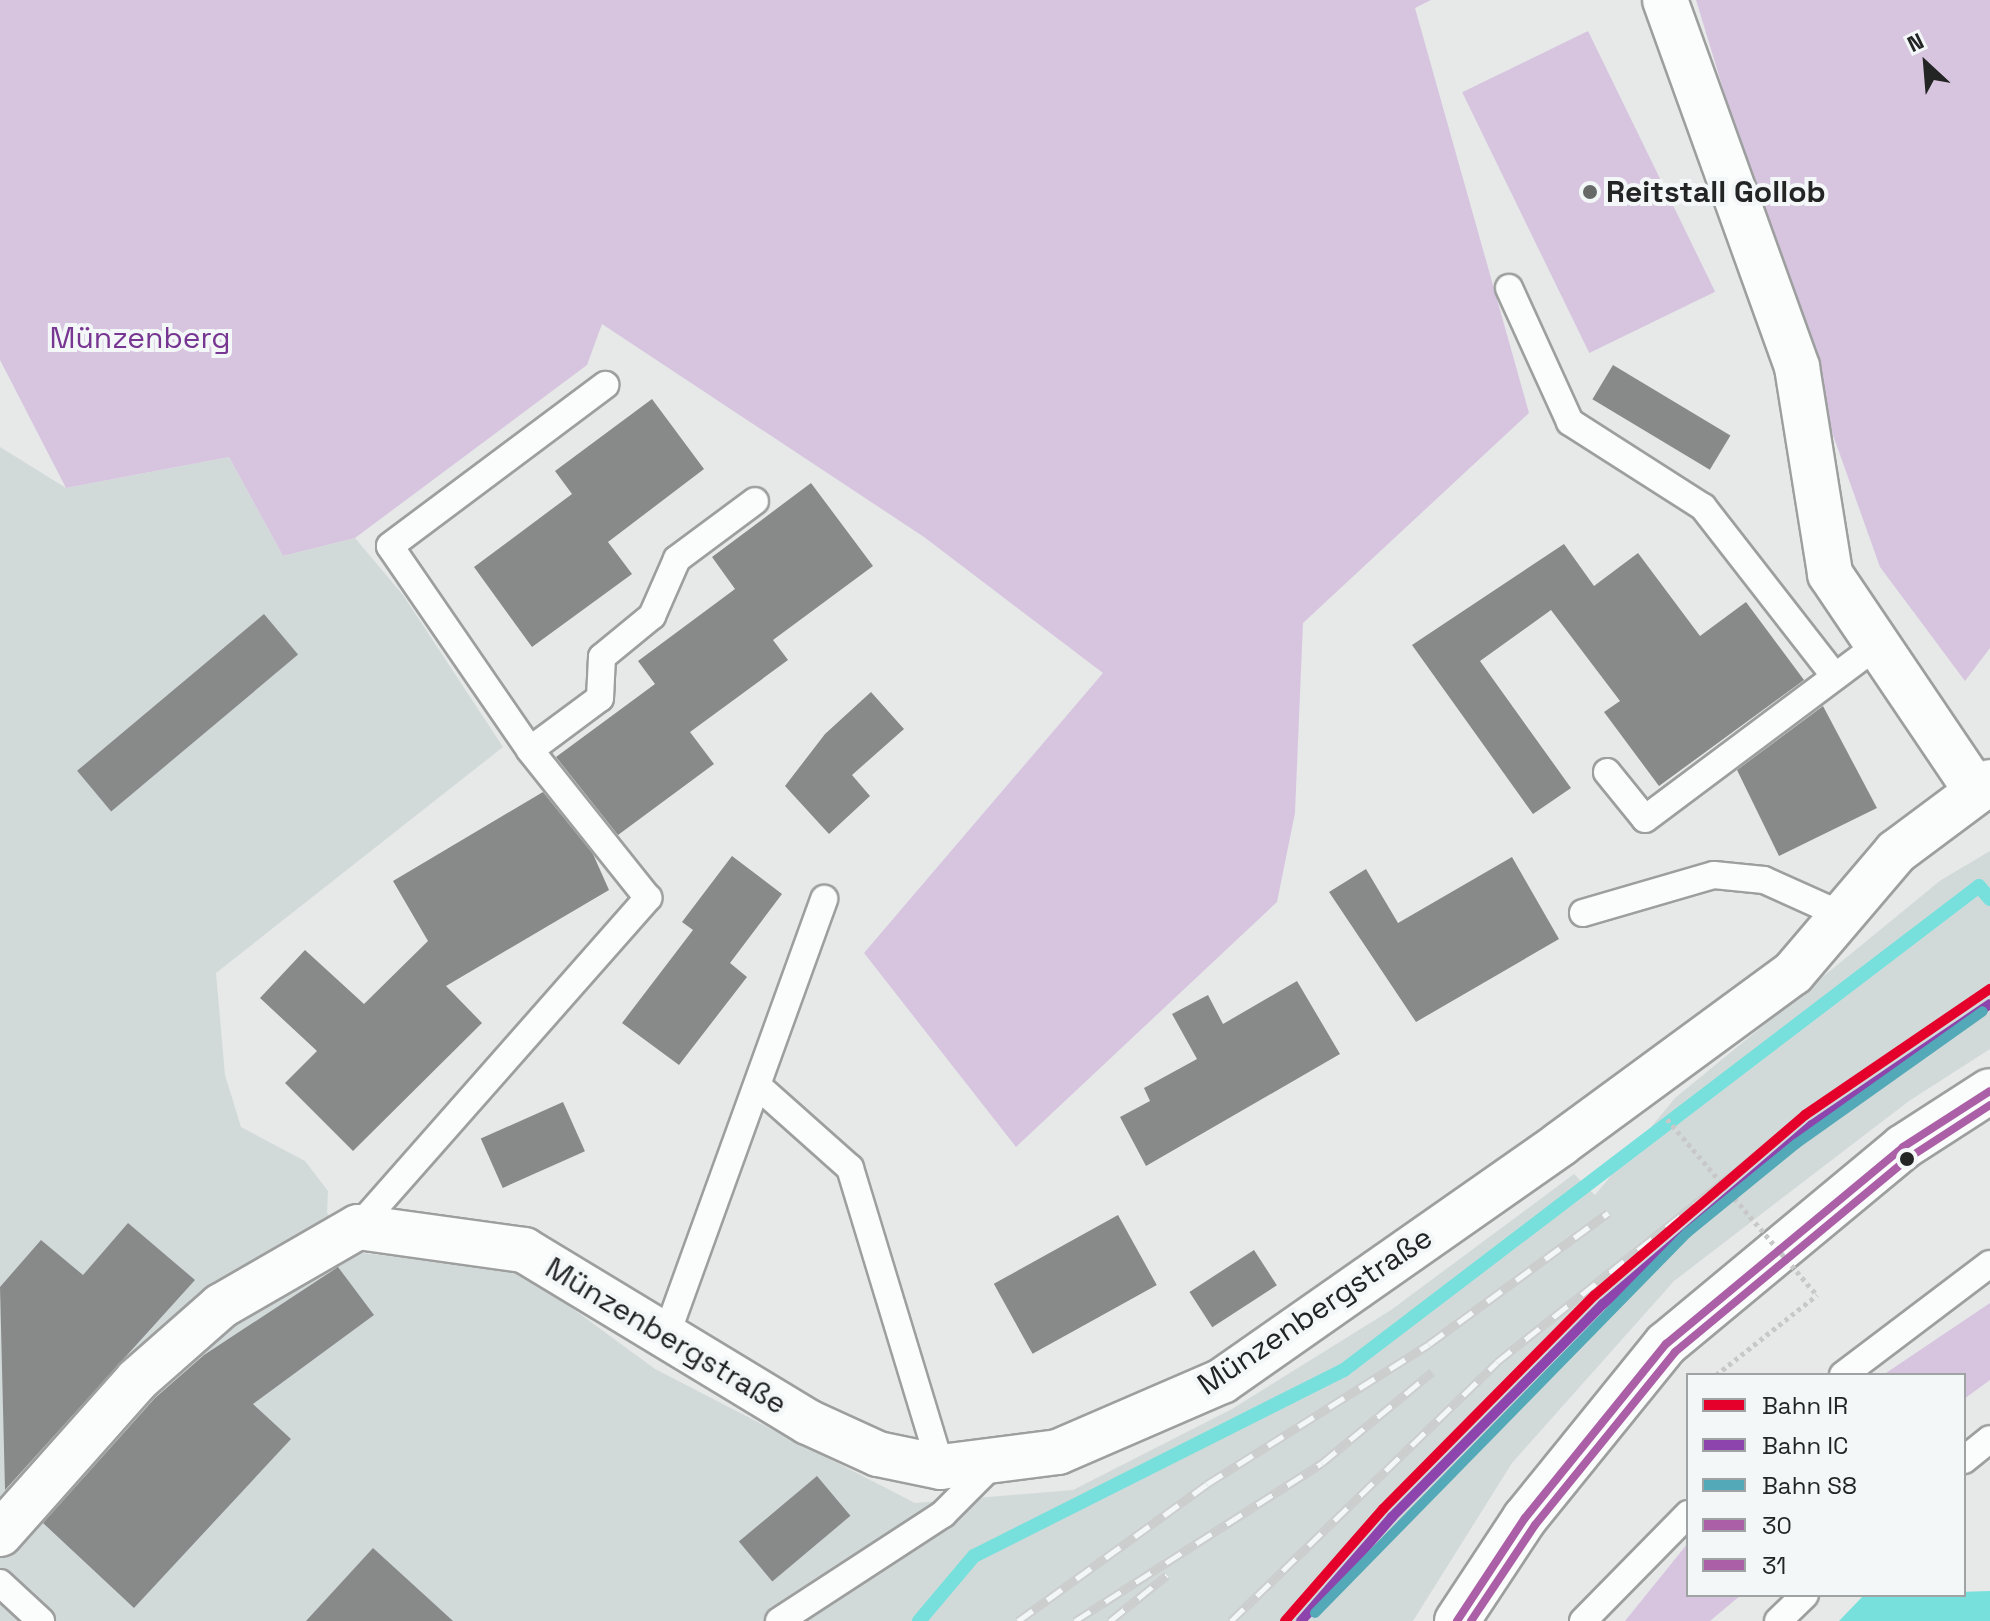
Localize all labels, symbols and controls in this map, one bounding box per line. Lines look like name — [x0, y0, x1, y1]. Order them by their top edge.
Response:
north arrow — [1886, 24, 1966, 104]
text: N — [1903, 27, 1928, 58]
place label: Reitstall Gollob — [1606, 174, 1826, 210]
marker: Reitstall Gollob — [1581, 183, 1599, 201]
park label: Münzenberg — [49, 320, 231, 356]
unlabelled marker — [1899, 1151, 1915, 1167]
street label: Münzenbergstraße — [1191, 1219, 1439, 1403]
street label: Münzenbergstraße — [539, 1250, 793, 1422]
legend — [1686, 1373, 1966, 1597]
text: Bahn IR — [1762, 1390, 1848, 1421]
text: Bahn IC — [1762, 1430, 1849, 1461]
text: Bahn S8 — [1762, 1470, 1857, 1501]
text: 30 — [1762, 1510, 1792, 1541]
text: 31 — [1762, 1550, 1786, 1581]

